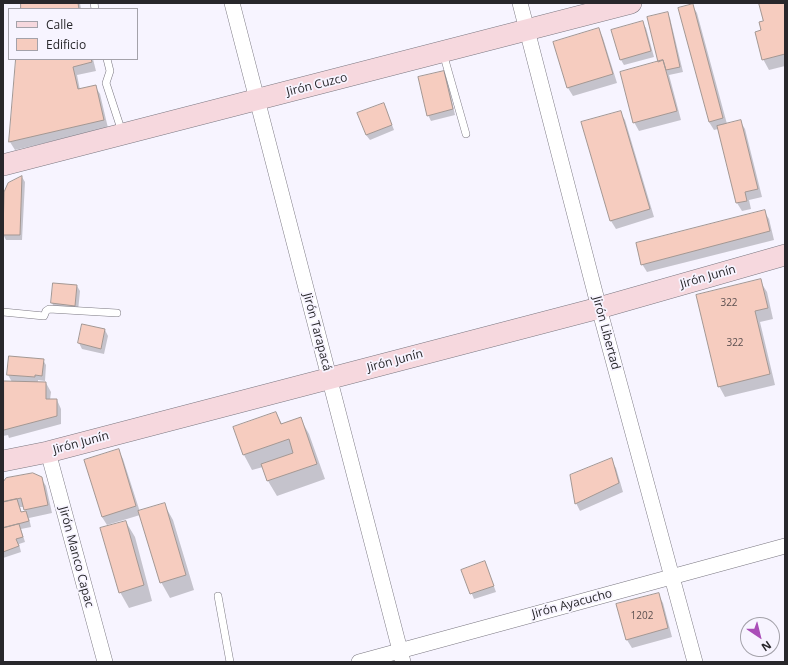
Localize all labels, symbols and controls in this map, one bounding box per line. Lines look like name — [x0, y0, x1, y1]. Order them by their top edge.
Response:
legend — [8, 8, 138, 60]
text: Calle — [46, 16, 73, 33]
text: Edificio — [46, 36, 86, 53]
street label: Jirón Cuzco — [285, 70, 349, 100]
street label: Jirón Junín — [679, 262, 737, 292]
street label: Jirón Tarapacá — [300, 291, 334, 373]
street label: Jirón Libertad — [589, 295, 623, 371]
house number: 322 — [720, 297, 738, 309]
house number: 322 — [726, 337, 744, 349]
street label: Jirón Junín — [366, 347, 424, 375]
street label: Jirón Junín — [52, 429, 110, 457]
street label: Jirón Manco Capac — [56, 505, 96, 609]
street label: Jirón Ayacucho — [530, 586, 614, 622]
house number: 1202 — [631, 610, 653, 622]
north arrow — [740, 617, 780, 657]
text: N — [759, 638, 775, 655]

